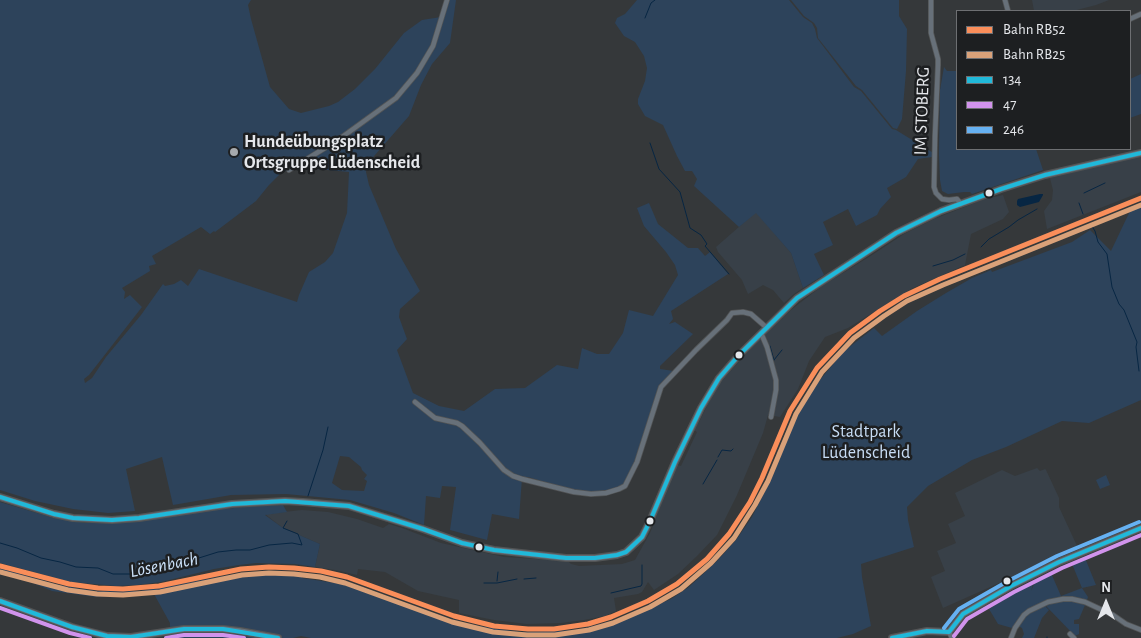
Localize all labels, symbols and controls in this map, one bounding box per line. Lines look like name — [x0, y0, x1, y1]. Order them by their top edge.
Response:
legend — [956, 10, 1131, 150]
text: Bahn RB52 — [1003, 22, 1065, 37]
text: Bahn RB25 — [1003, 47, 1065, 62]
street label: IM STOBERG — [910, 66, 934, 156]
text: 134 — [1003, 72, 1022, 87]
text: 47 — [1003, 97, 1016, 112]
text: 246 — [1003, 122, 1024, 137]
place label: Hundeübungsplatz Ortsgruppe Lüdenscheid — [244, 131, 420, 173]
marker: Hundeübungsplatz Ortsgruppe Lüdenscheid — [228, 146, 240, 158]
unlabelled marker — [984, 188, 994, 198]
unlabelled marker — [734, 350, 744, 360]
park label: Stadtpark Lüdenscheid — [822, 421, 910, 464]
unlabelled marker — [645, 516, 655, 526]
unlabelled marker — [474, 542, 484, 552]
water label: Lösenbach — [128, 547, 200, 583]
unlabelled marker — [1002, 576, 1012, 586]
north arrow — [1081, 578, 1131, 628]
text: N — [1101, 581, 1111, 595]

